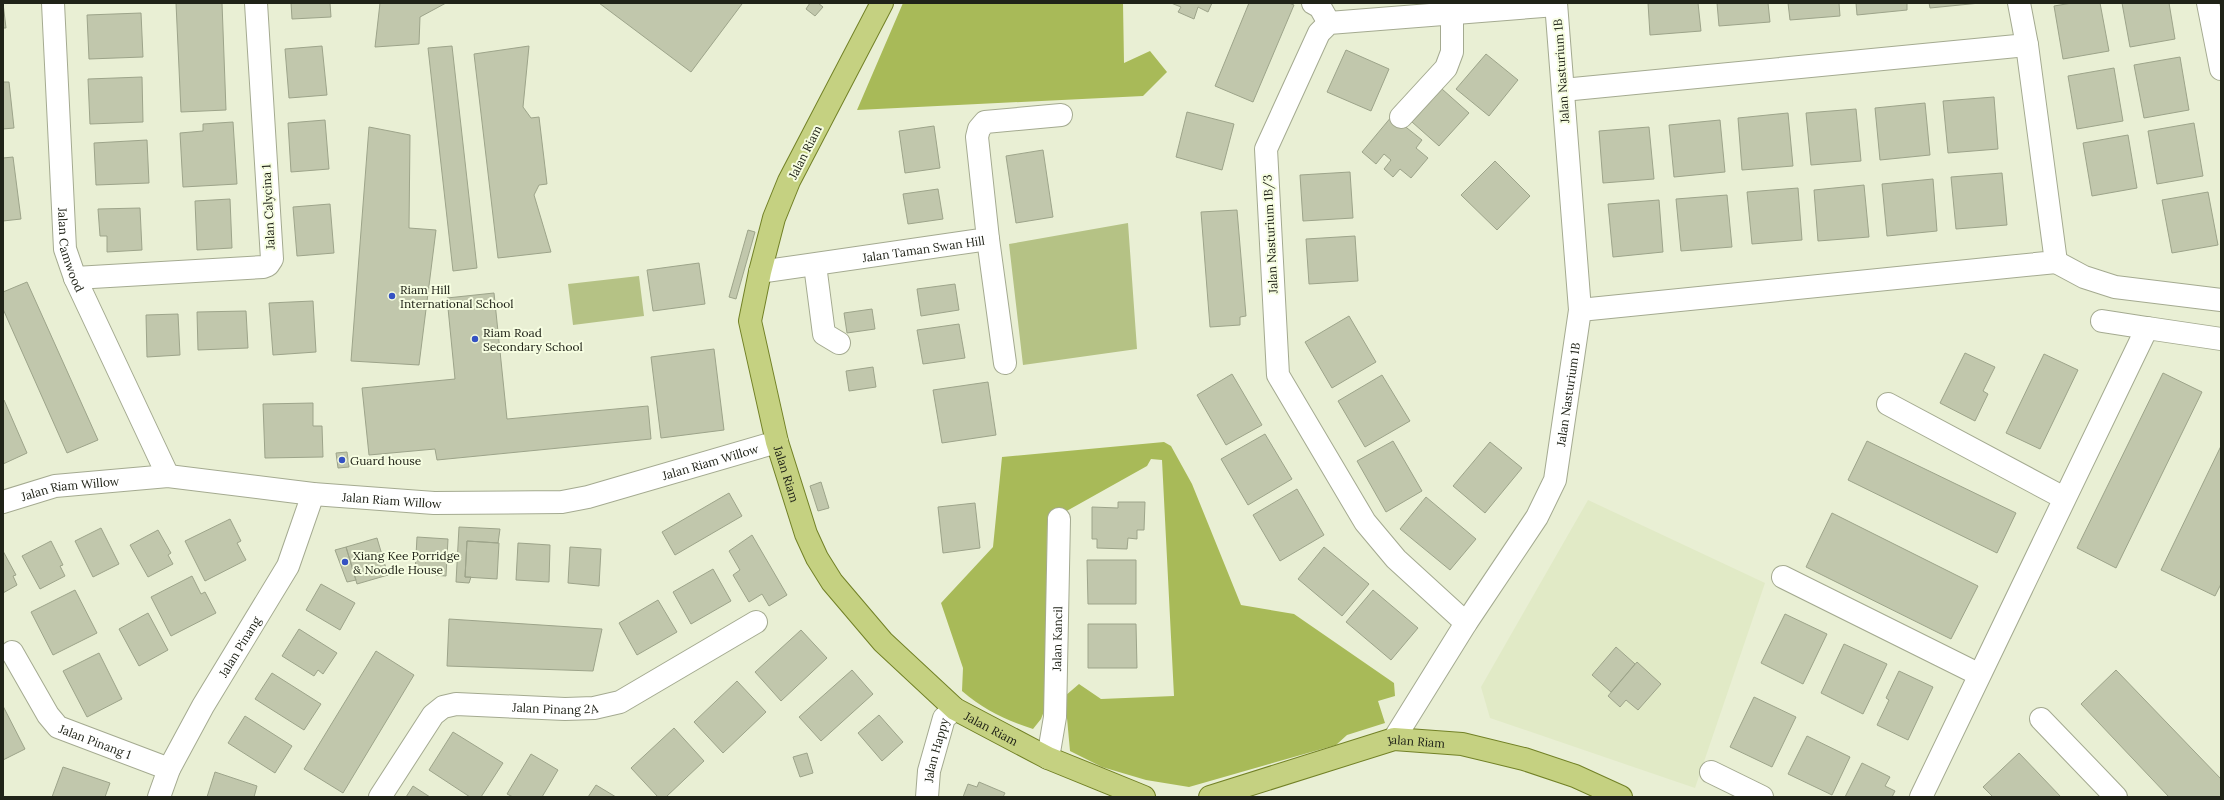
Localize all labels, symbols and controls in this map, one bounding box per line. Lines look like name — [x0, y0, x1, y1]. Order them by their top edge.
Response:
street label: Jalan Nasturium 1B — [1550, 18, 1572, 125]
street label: Jalan Riam — [785, 122, 825, 182]
street label: Jalan Calycina 1 — [258, 164, 278, 251]
street label: Jalan Nasturium 1B/3 — [1259, 174, 1282, 295]
street label: Jalan Camwood — [55, 206, 88, 294]
street label: Jalan Taman Swan Hill — [860, 232, 985, 265]
place label: Riam Hill International School — [400, 282, 513, 311]
marker: Riam Hill International School — [387, 291, 397, 301]
place label: Riam Road Secondary School — [483, 325, 583, 354]
marker: Riam Road Secondary School — [470, 334, 480, 344]
street label: Jalan Nasturium 1B — [1552, 341, 1583, 448]
street label: Jalan Riam Willow — [659, 440, 760, 483]
street label: Jalan Riam — [771, 443, 803, 504]
place label: Guard house — [350, 453, 422, 468]
marker: Guard house — [337, 455, 347, 465]
street label: Jalan Riam Willow — [18, 473, 120, 504]
street label: Jalan Riam Willow — [341, 489, 442, 511]
place label: Xiang Kee Porridge & Noodle House — [353, 548, 460, 577]
marker: Xiang Kee Porridge & Noodle House — [340, 557, 350, 567]
street label: Jalan Kancil — [1048, 606, 1065, 672]
street label: Jalan Pinang — [214, 613, 264, 680]
street label: Jalan Pinang 2A — [511, 699, 600, 717]
street label: Jalan Riam — [961, 708, 1021, 749]
street label: Jalan Happy — [921, 715, 951, 784]
street label: Jalan Pinang 1 — [56, 720, 133, 762]
street label: Jalan Riam — [1384, 731, 1446, 750]

